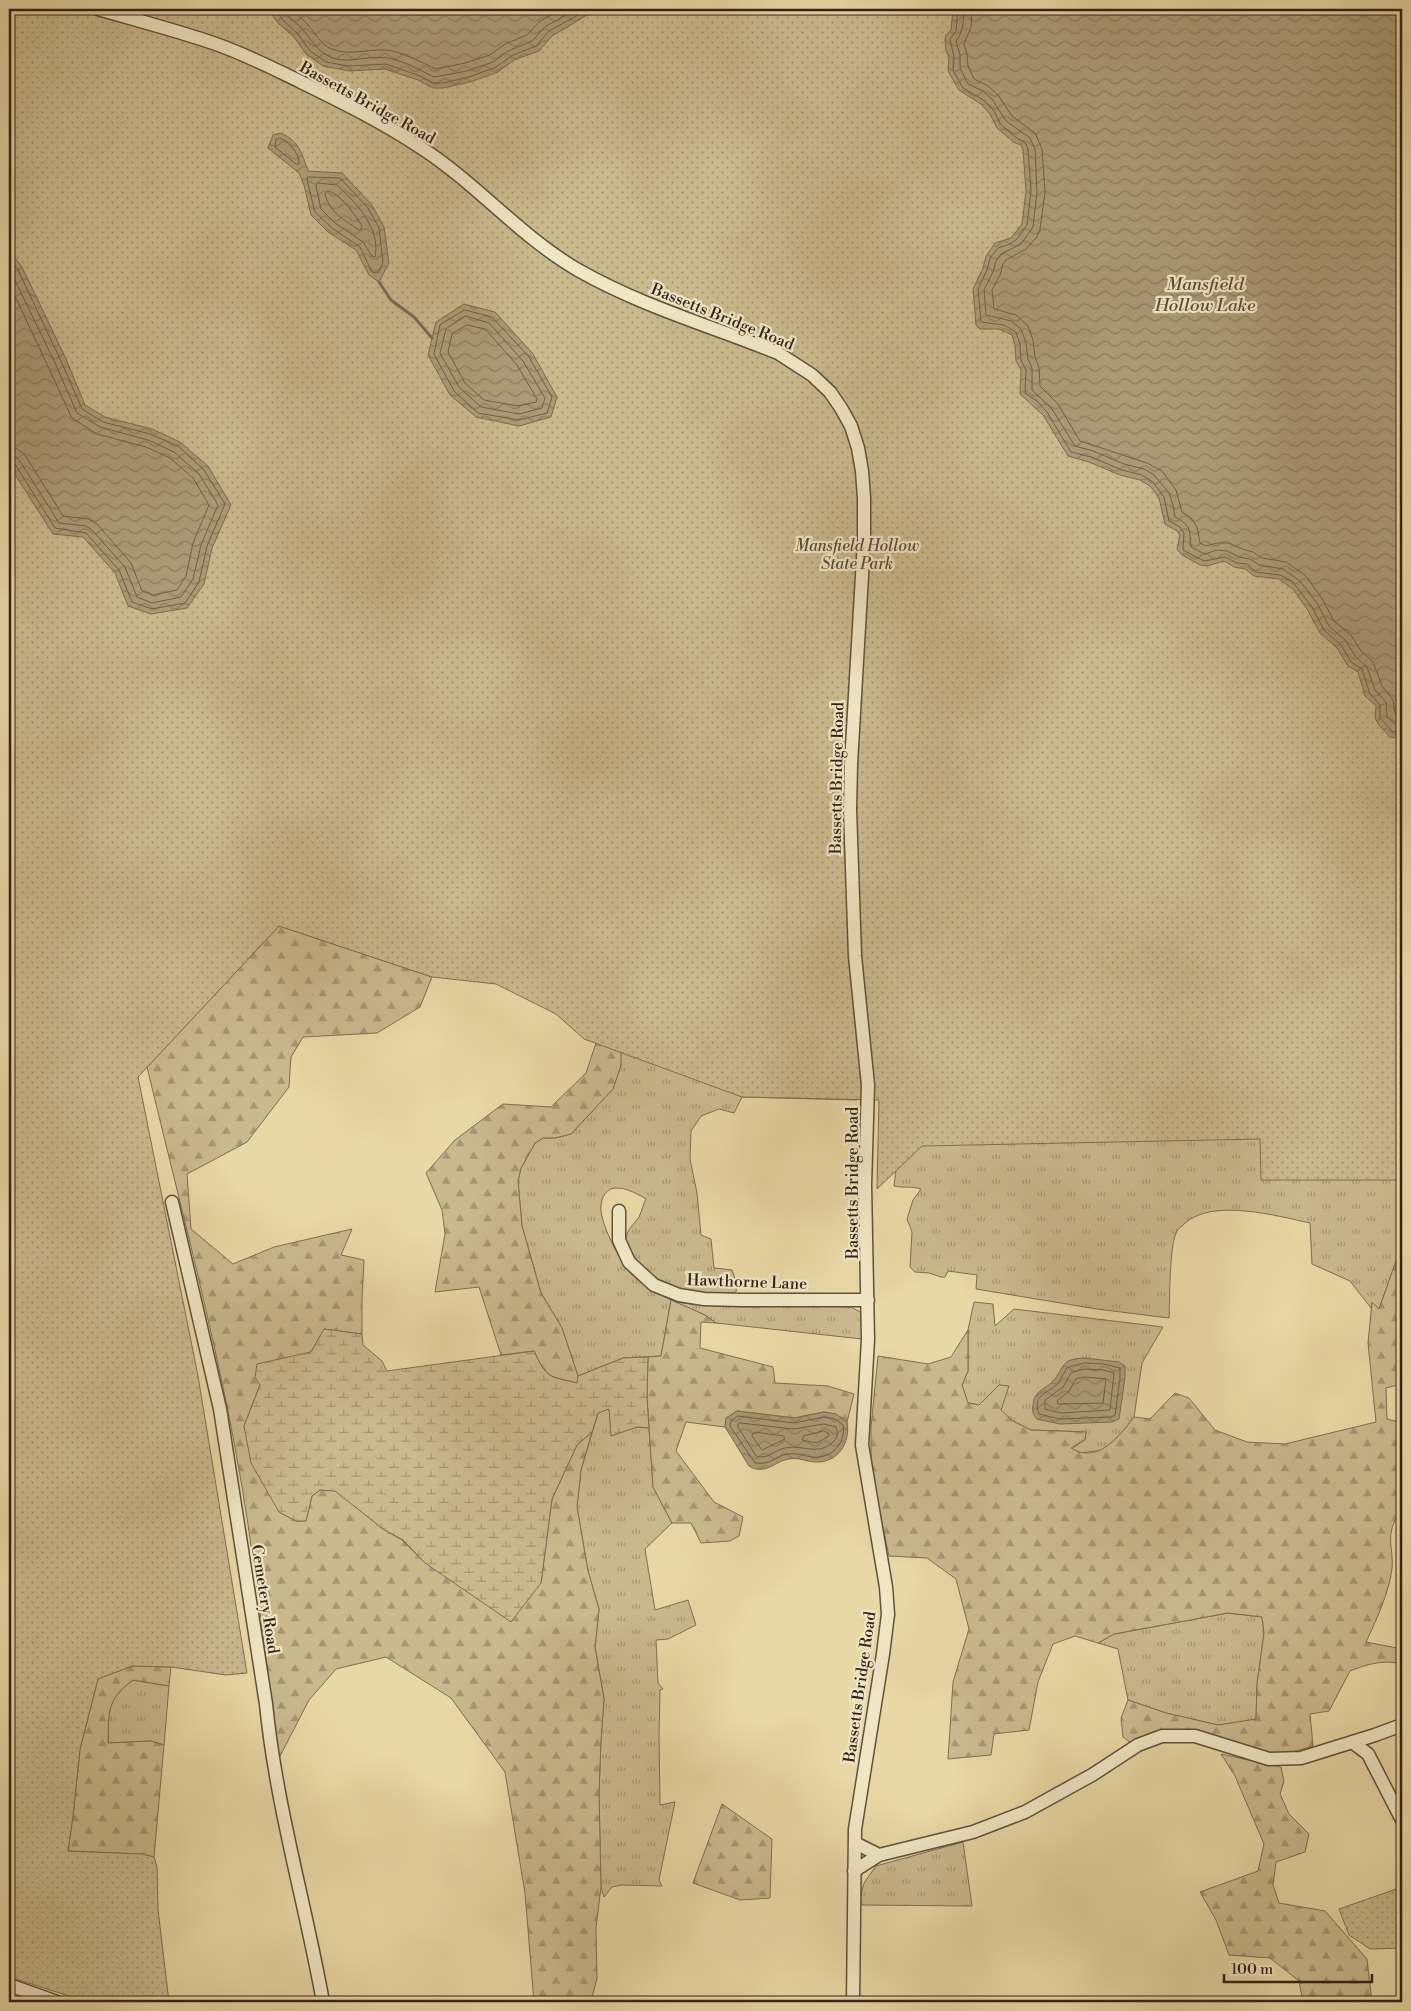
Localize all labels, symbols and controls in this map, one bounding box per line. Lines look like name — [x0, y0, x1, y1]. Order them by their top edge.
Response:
street label: Bassetts Bridge Road — [295, 57, 439, 149]
water label: Mansfield Hollow Lake — [1154, 273, 1256, 317]
street label: Bassetts Bridge Road — [647, 279, 797, 355]
park label: Mansfield Hollow State Park — [795, 536, 919, 574]
street label: Bassetts Bridge Road — [826, 702, 848, 855]
street label: Bassetts Bridge Road — [843, 1107, 863, 1260]
street label: Hawthorne Lane — [686, 1270, 808, 1294]
street label: Cemetery Road — [246, 1543, 284, 1655]
street label: Bassetts Bridge Road — [839, 1610, 881, 1765]
scale bar — [1224, 1951, 1371, 1983]
text: 100 m — [1231, 1960, 1273, 1979]

